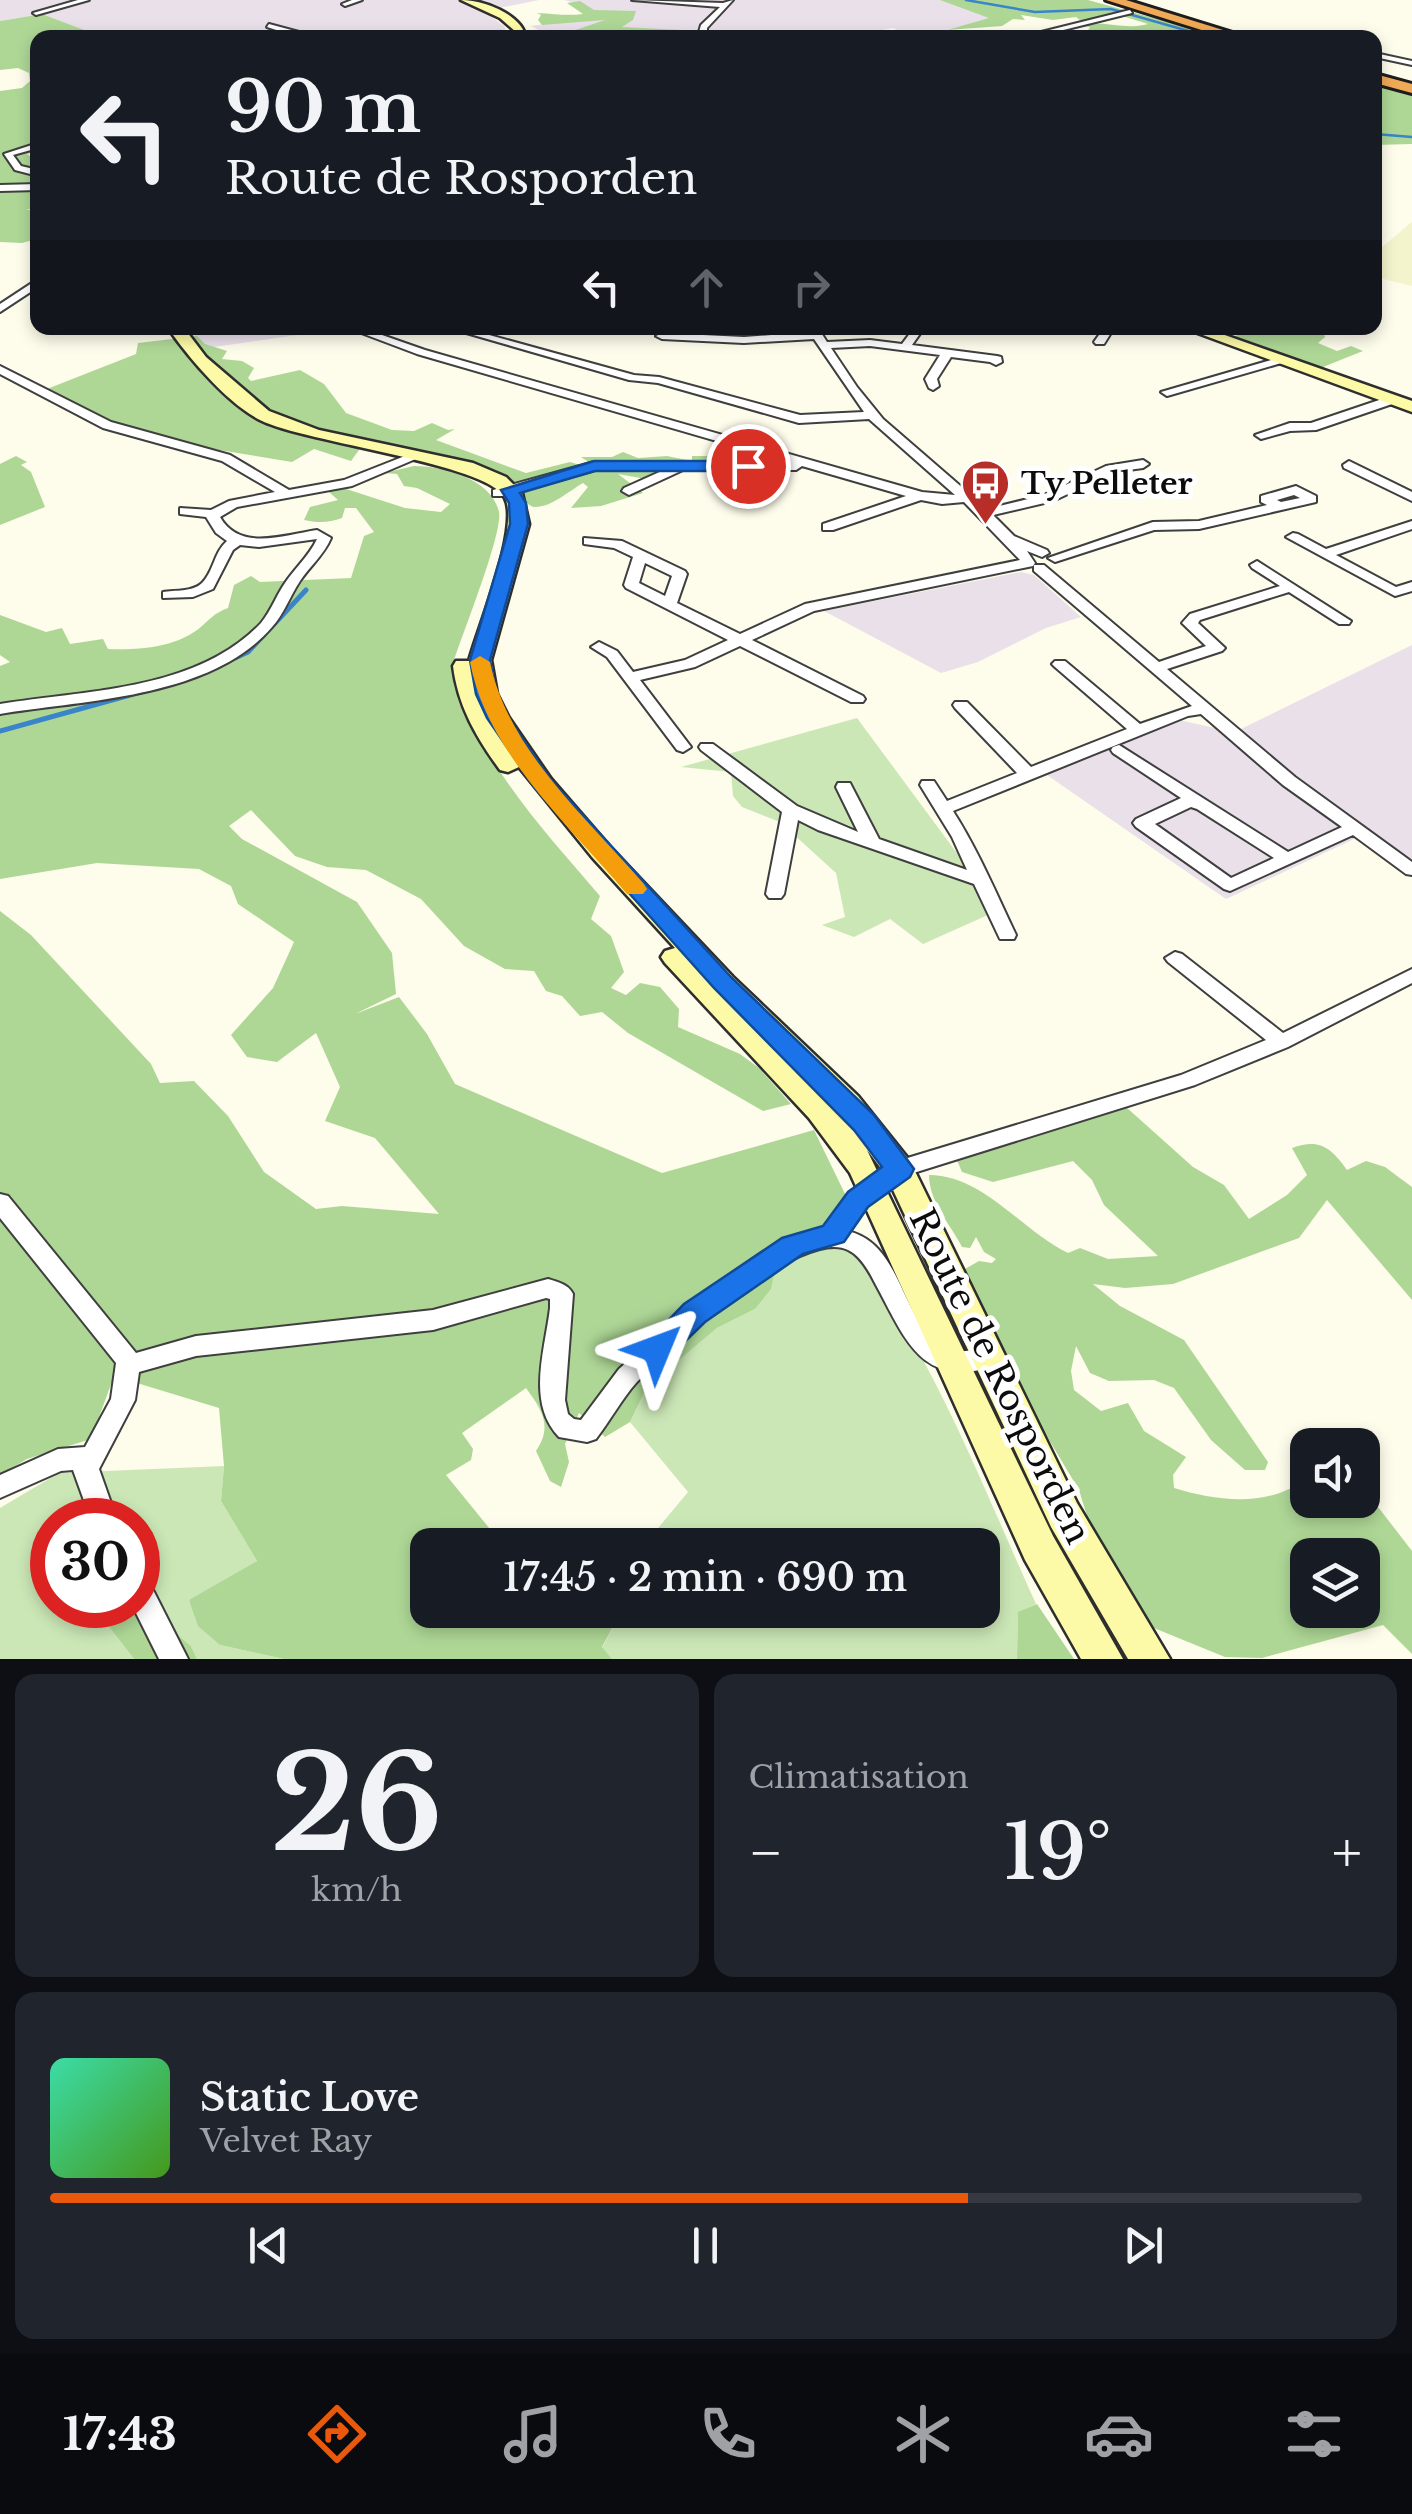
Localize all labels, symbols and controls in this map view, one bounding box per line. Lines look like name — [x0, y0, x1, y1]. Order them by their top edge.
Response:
text: 90 m — [225, 64, 421, 151]
icon: left — [60, 70, 190, 200]
text: Route de Rosporden — [225, 150, 697, 206]
icon: left — [574, 260, 629, 315]
icon: ahead — [679, 260, 734, 315]
icon: right — [784, 260, 839, 315]
pin — [706, 424, 791, 509]
icon: arrive — [721, 439, 776, 494]
bus stop icon: Ty Pelleter — [960, 458, 1012, 526]
place label: Ty Pelleter — [1021, 465, 1193, 502]
street label: Route de Rosporden — [901, 1201, 1100, 1550]
position arrow — [605, 1297, 709, 1401]
map controls — [1290, 1428, 1380, 1628]
button: sound — [1290, 1428, 1380, 1518]
speed limit sign: 30 — [30, 1498, 160, 1628]
button: layers — [1290, 1538, 1380, 1628]
text: 17:45 · 2 min · 690 m — [503, 1554, 907, 1601]
text: 26 — [271, 1724, 443, 1885]
text: Climatisation — [749, 1757, 969, 1797]
text: 19° — [1004, 1806, 1112, 1899]
text: − — [749, 1819, 783, 1887]
text: + — [1332, 1819, 1362, 1887]
text: km/h — [311, 1870, 402, 1910]
text: Static Love — [200, 2074, 419, 2121]
text: Velvet Ray — [200, 2121, 372, 2161]
icon: previous — [241, 2218, 296, 2273]
icon: pause — [678, 2218, 733, 2273]
icon: next — [1116, 2218, 1171, 2273]
icon: directions — [302, 2399, 372, 2469]
icon: music — [498, 2399, 568, 2469]
icon: phone — [693, 2399, 763, 2469]
icon: climate — [888, 2399, 958, 2469]
icon: car — [1084, 2399, 1154, 2469]
icon: filters — [1279, 2399, 1349, 2469]
text: 17:43 — [63, 2406, 177, 2462]

